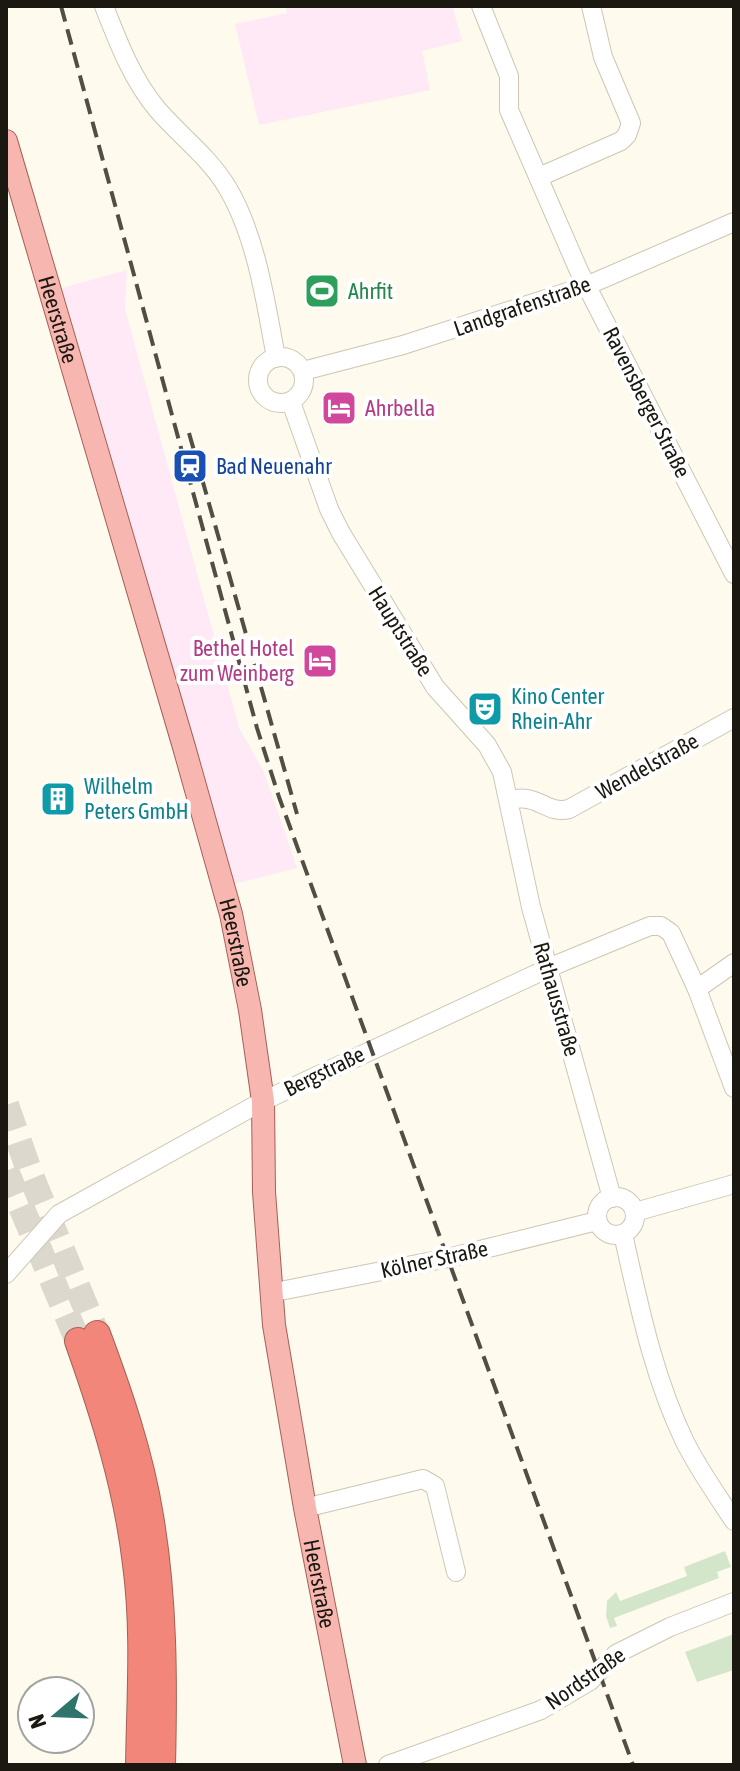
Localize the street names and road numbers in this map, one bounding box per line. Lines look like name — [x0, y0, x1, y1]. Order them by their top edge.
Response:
street label: Landgrafenstraße — [450, 270, 594, 342]
street label: Heerstraße — [33, 273, 84, 366]
street label: Ravensberger Straße — [598, 322, 696, 482]
street label: Hauptstraße — [363, 581, 439, 681]
street label: Wendelstraße — [591, 727, 703, 805]
street label: Heerstraße — [214, 895, 258, 989]
street label: Rathausstraße — [528, 939, 586, 1059]
street label: Bergstraße — [279, 1040, 369, 1102]
street label: Kölner Straße — [378, 1235, 490, 1283]
street label: Heerstraße — [298, 1537, 341, 1630]
street label: Nordstraße — [540, 1641, 630, 1715]

